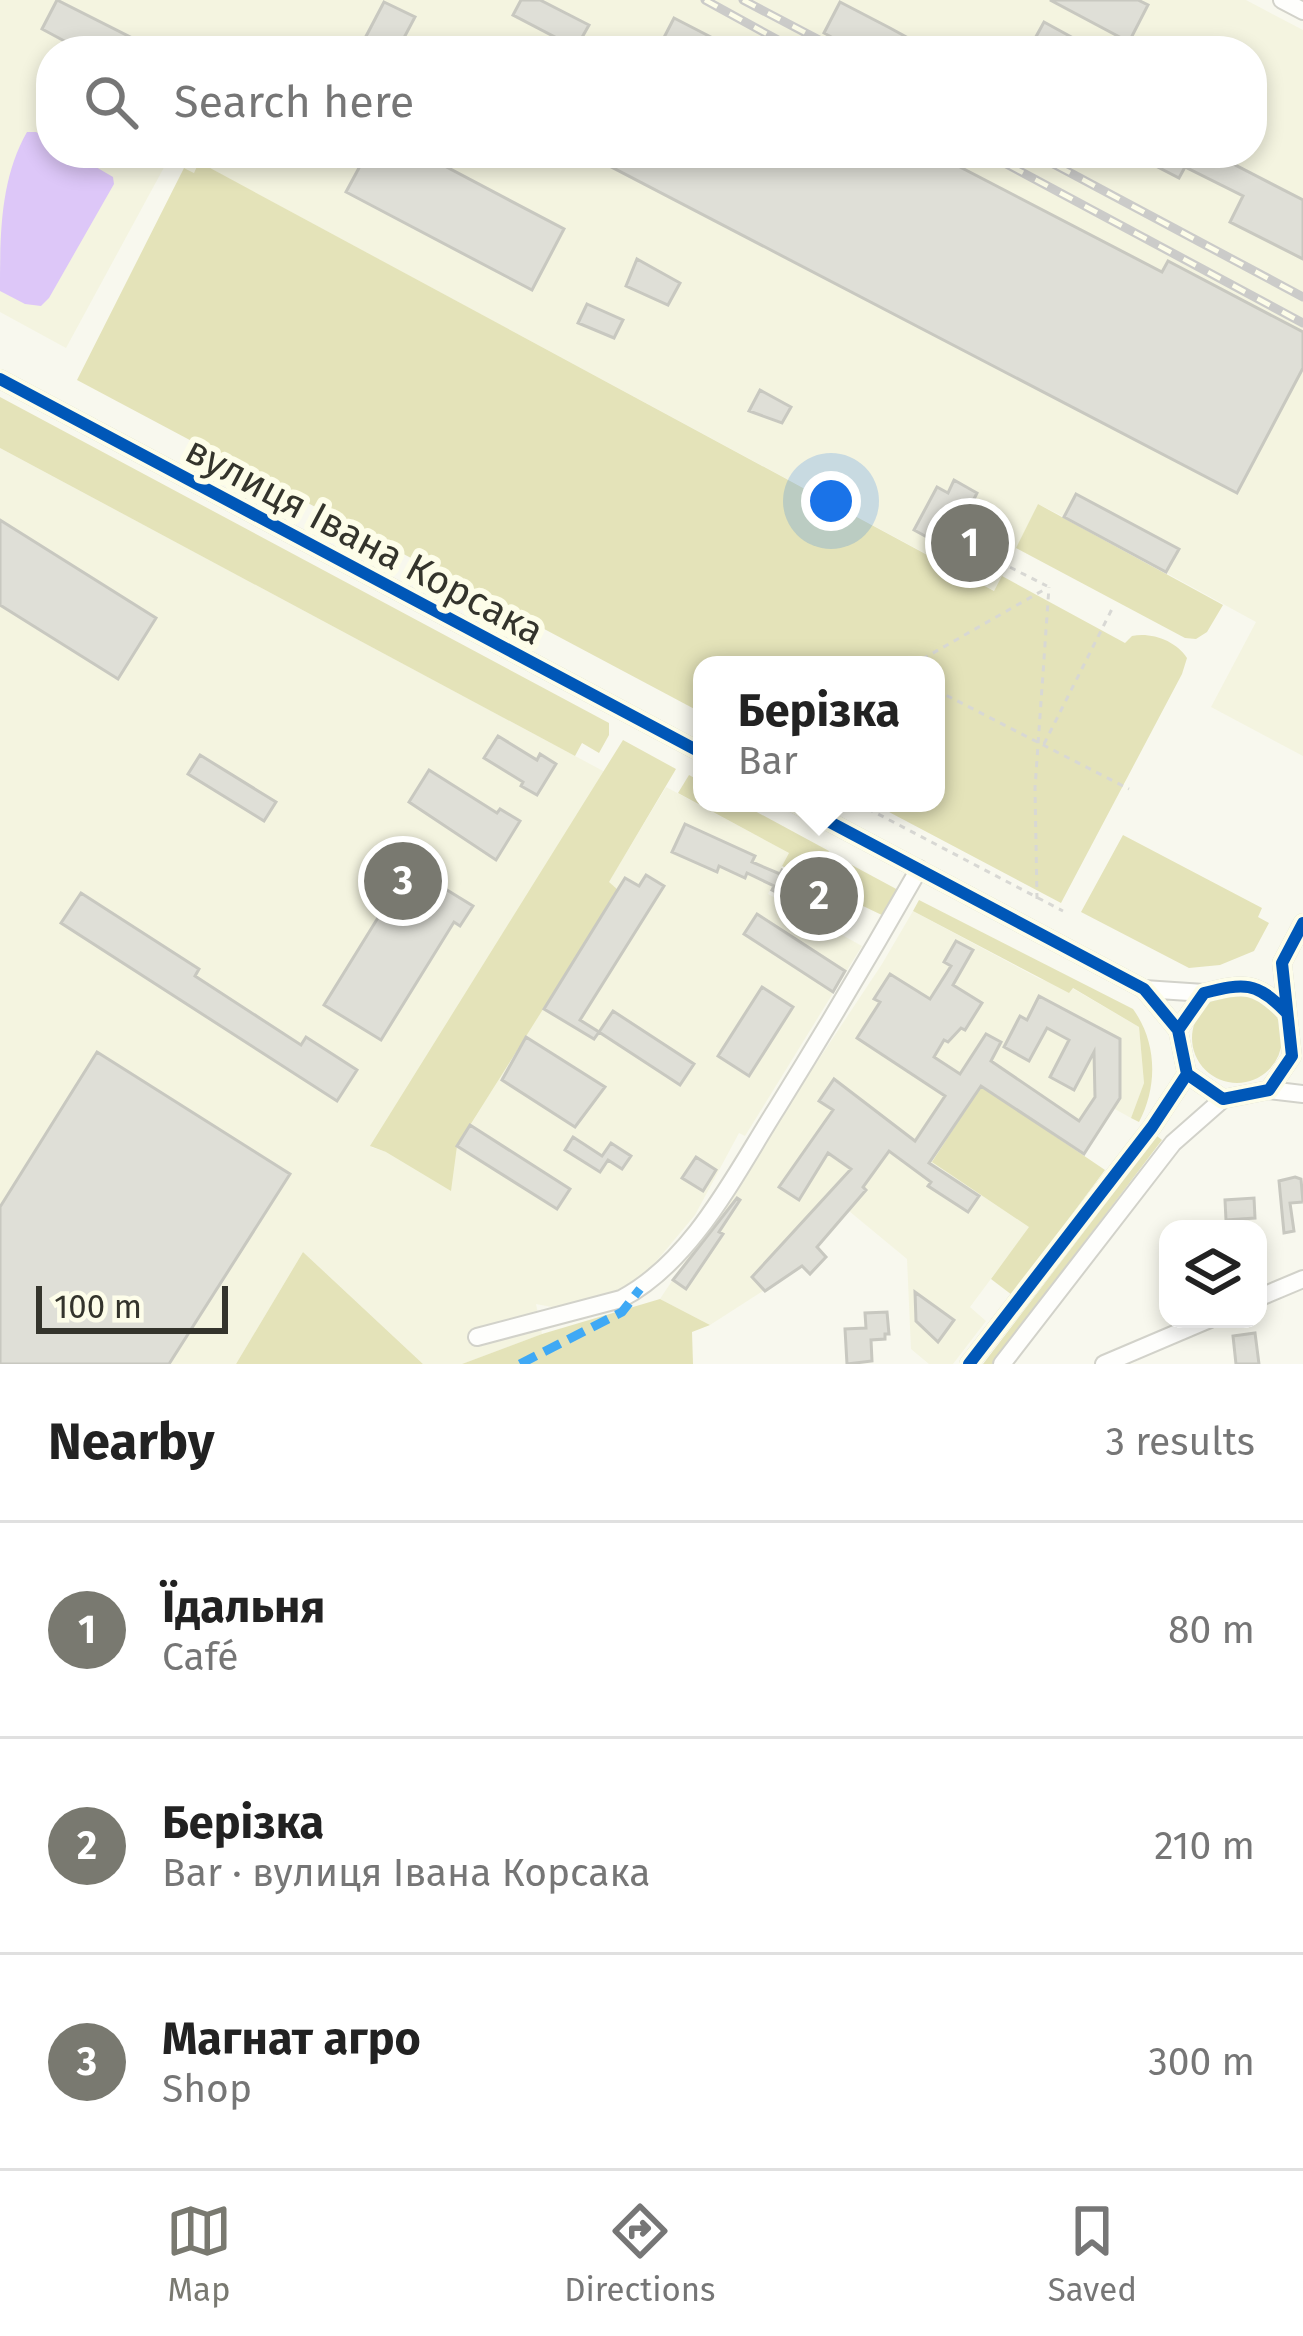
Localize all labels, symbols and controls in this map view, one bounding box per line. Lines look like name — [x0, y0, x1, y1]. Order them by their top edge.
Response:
search box — [36, 36, 1267, 168]
icon: search — [78, 69, 144, 135]
text: Search here — [174, 75, 414, 129]
street label: вулиця Івана Корсака — [178, 427, 551, 655]
your location — [801, 471, 861, 531]
pin: 1 — [931, 498, 1009, 588]
popup — [693, 656, 945, 812]
text: Берізка — [738, 684, 900, 738]
text: Bar — [738, 738, 798, 784]
pin: 3 — [364, 836, 442, 926]
pin: 2 — [780, 851, 858, 941]
map controls — [1159, 1220, 1267, 1328]
button: layers — [1159, 1220, 1267, 1328]
scale bar — [36, 1280, 228, 1333]
text: 100 m — [54, 1287, 142, 1327]
text: Nearby — [48, 1411, 214, 1473]
text: 3 results — [1105, 1419, 1255, 1465]
text: Їдальня — [162, 1580, 325, 1634]
text: 1 — [78, 1607, 96, 1653]
text: 80 m — [1168, 1607, 1255, 1653]
text: Café — [162, 1634, 239, 1680]
text: Берізка — [162, 1796, 324, 1850]
text: 2 — [77, 1823, 97, 1869]
text: 210 m — [1154, 1823, 1255, 1869]
text: Bar · вулиця Івана Корсака — [162, 1850, 650, 1896]
text: Магнат агро — [162, 2012, 421, 2066]
text: 3 — [77, 2039, 97, 2085]
text: 300 m — [1148, 2039, 1255, 2085]
text: Shop — [162, 2066, 252, 2112]
tab: Map — [166, 2198, 232, 2310]
tab: Directions — [564, 2198, 716, 2310]
tab: Saved — [1048, 2198, 1137, 2310]

